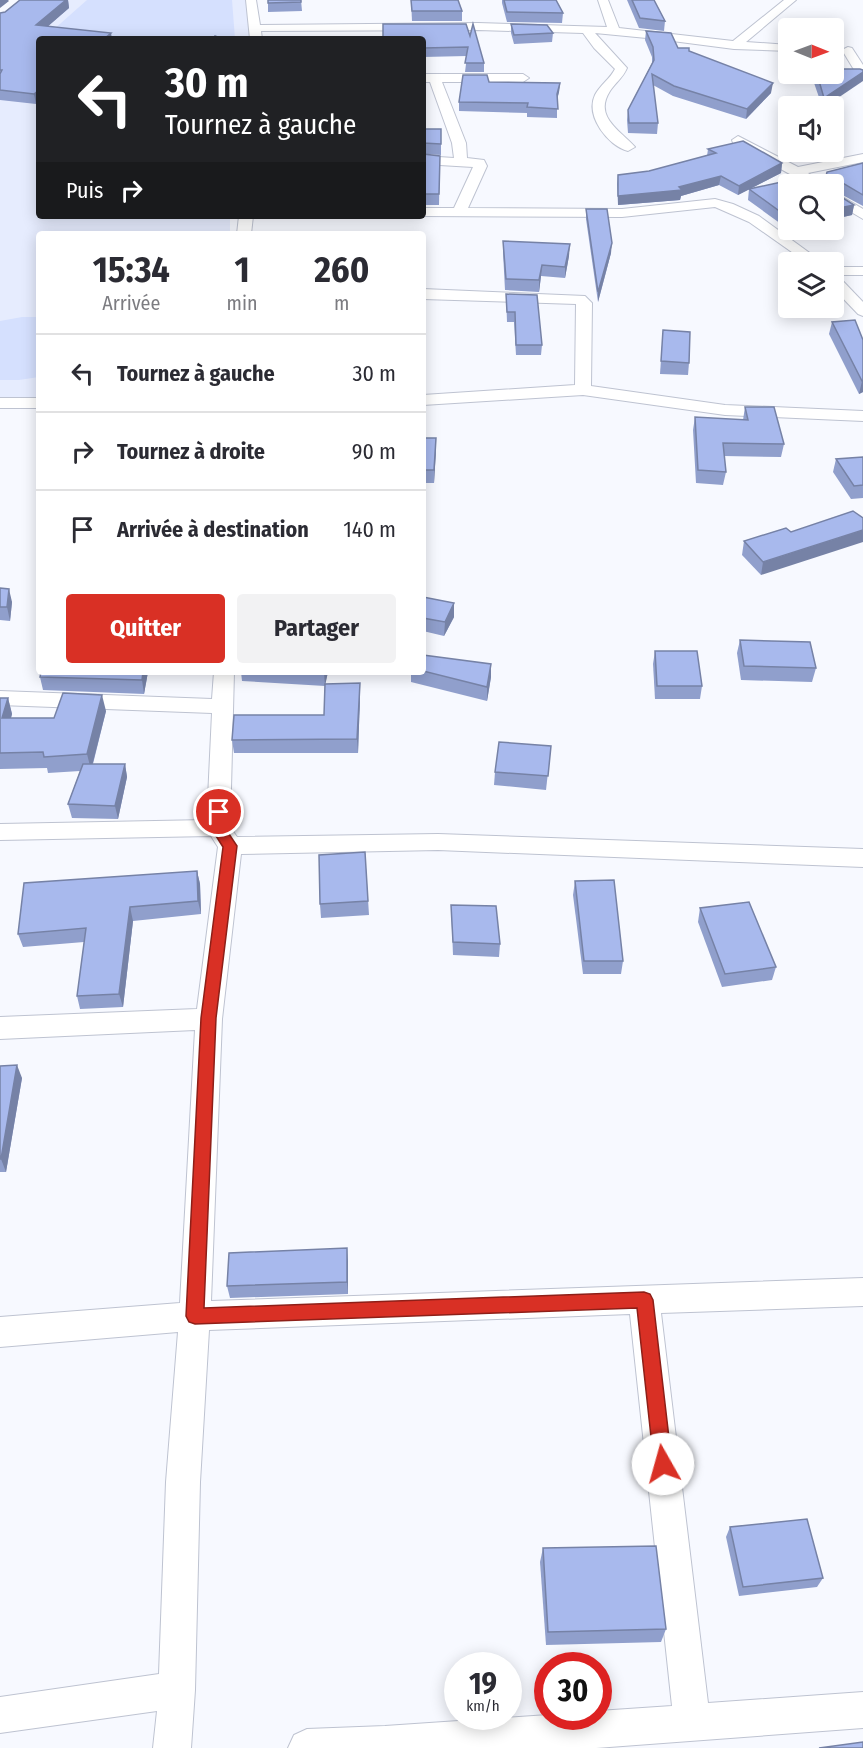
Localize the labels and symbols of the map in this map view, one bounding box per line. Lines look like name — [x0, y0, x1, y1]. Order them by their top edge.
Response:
north arrow — [778, 18, 844, 84]
pin — [193, 786, 244, 837]
position arrow — [631, 1432, 695, 1496]
speed limit sign: 30 — [534, 1652, 612, 1730]

